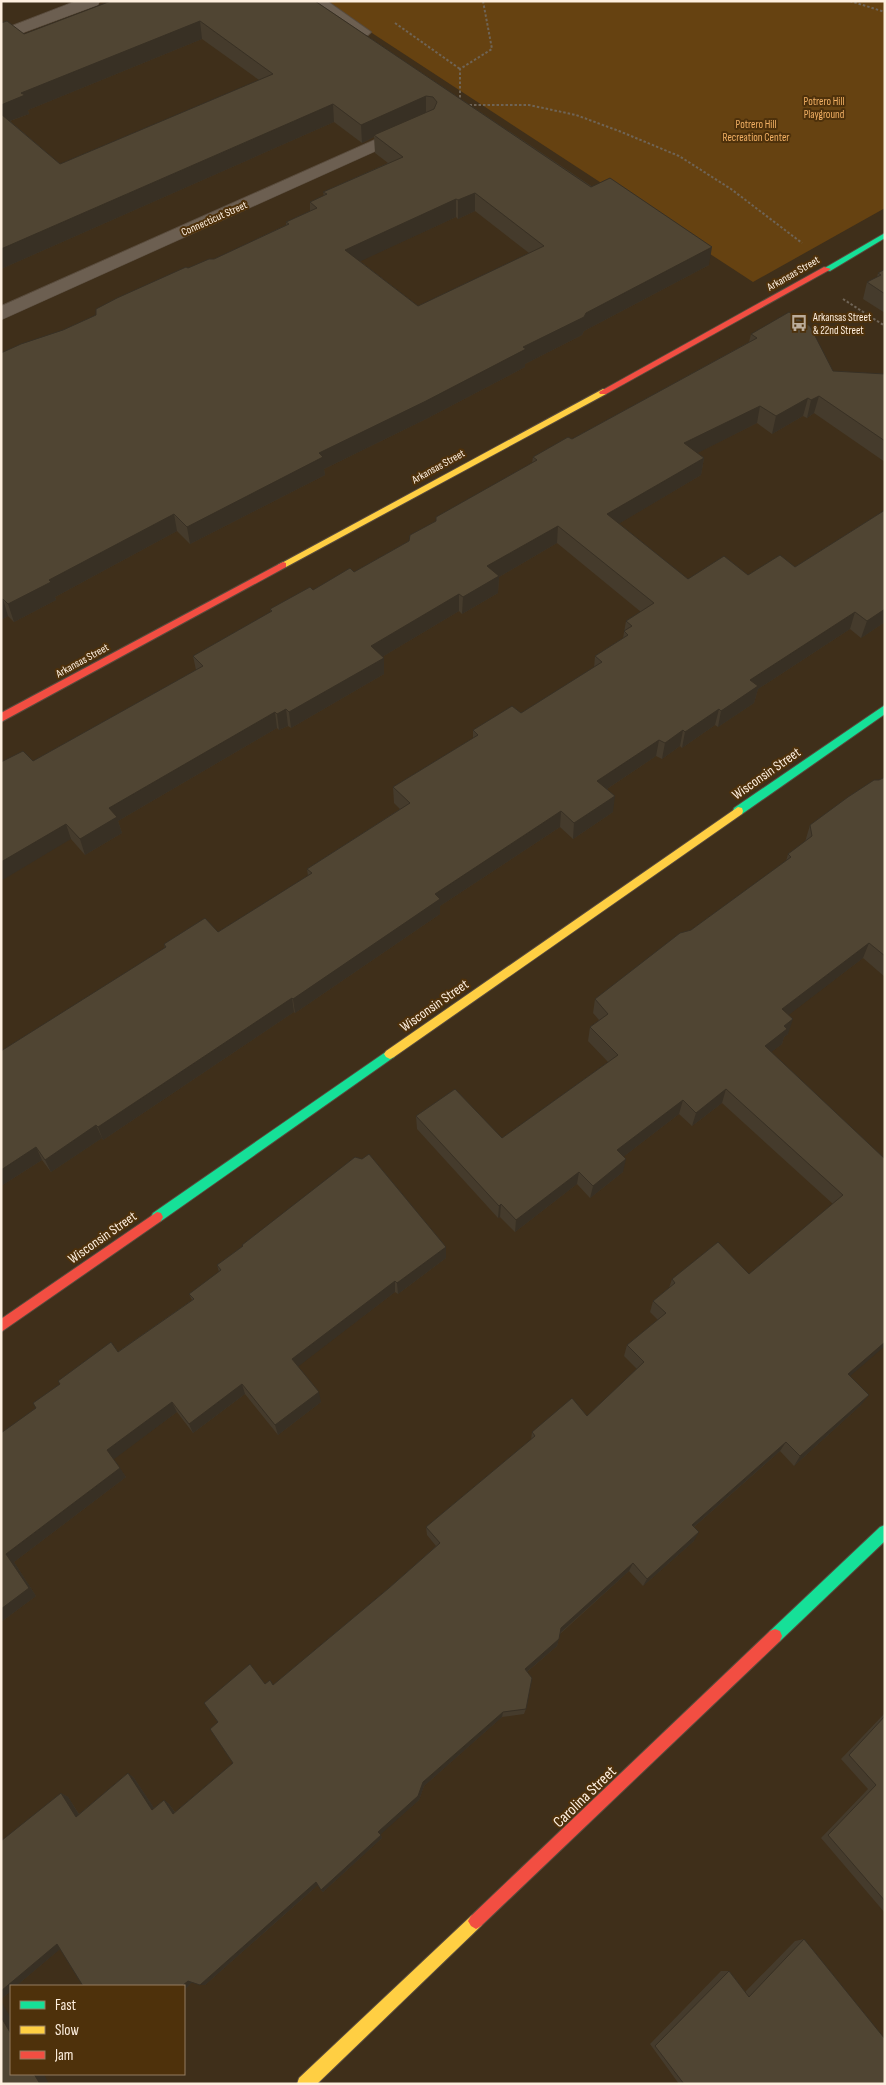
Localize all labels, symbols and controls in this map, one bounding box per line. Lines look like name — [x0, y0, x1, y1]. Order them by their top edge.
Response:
park label: Potrero Hill Playground — [804, 95, 845, 121]
park label: Potrero Hill Recreation Center — [722, 118, 790, 144]
street label: Connecticut Street — [179, 198, 250, 239]
street label: Arkansas Street — [764, 253, 822, 294]
place label: Arkansas Street & 22nd Street — [812, 311, 872, 337]
bus stop icon: Arkansas Street & 22nd Street — [789, 313, 809, 333]
street label: Arkansas Street — [409, 446, 467, 487]
street label: Arkansas Street — [53, 640, 111, 681]
street label: Wisconsin Street — [729, 744, 804, 803]
street label: Wisconsin Street — [397, 976, 472, 1035]
street label: Wisconsin Street — [65, 1208, 140, 1267]
street label: Carolina Street — [550, 1762, 621, 1832]
legend — [10, 1985, 185, 2075]
text: Fast — [55, 1996, 77, 2015]
text: Slow — [55, 2021, 79, 2040]
text: Jam — [54, 2046, 73, 2065]

